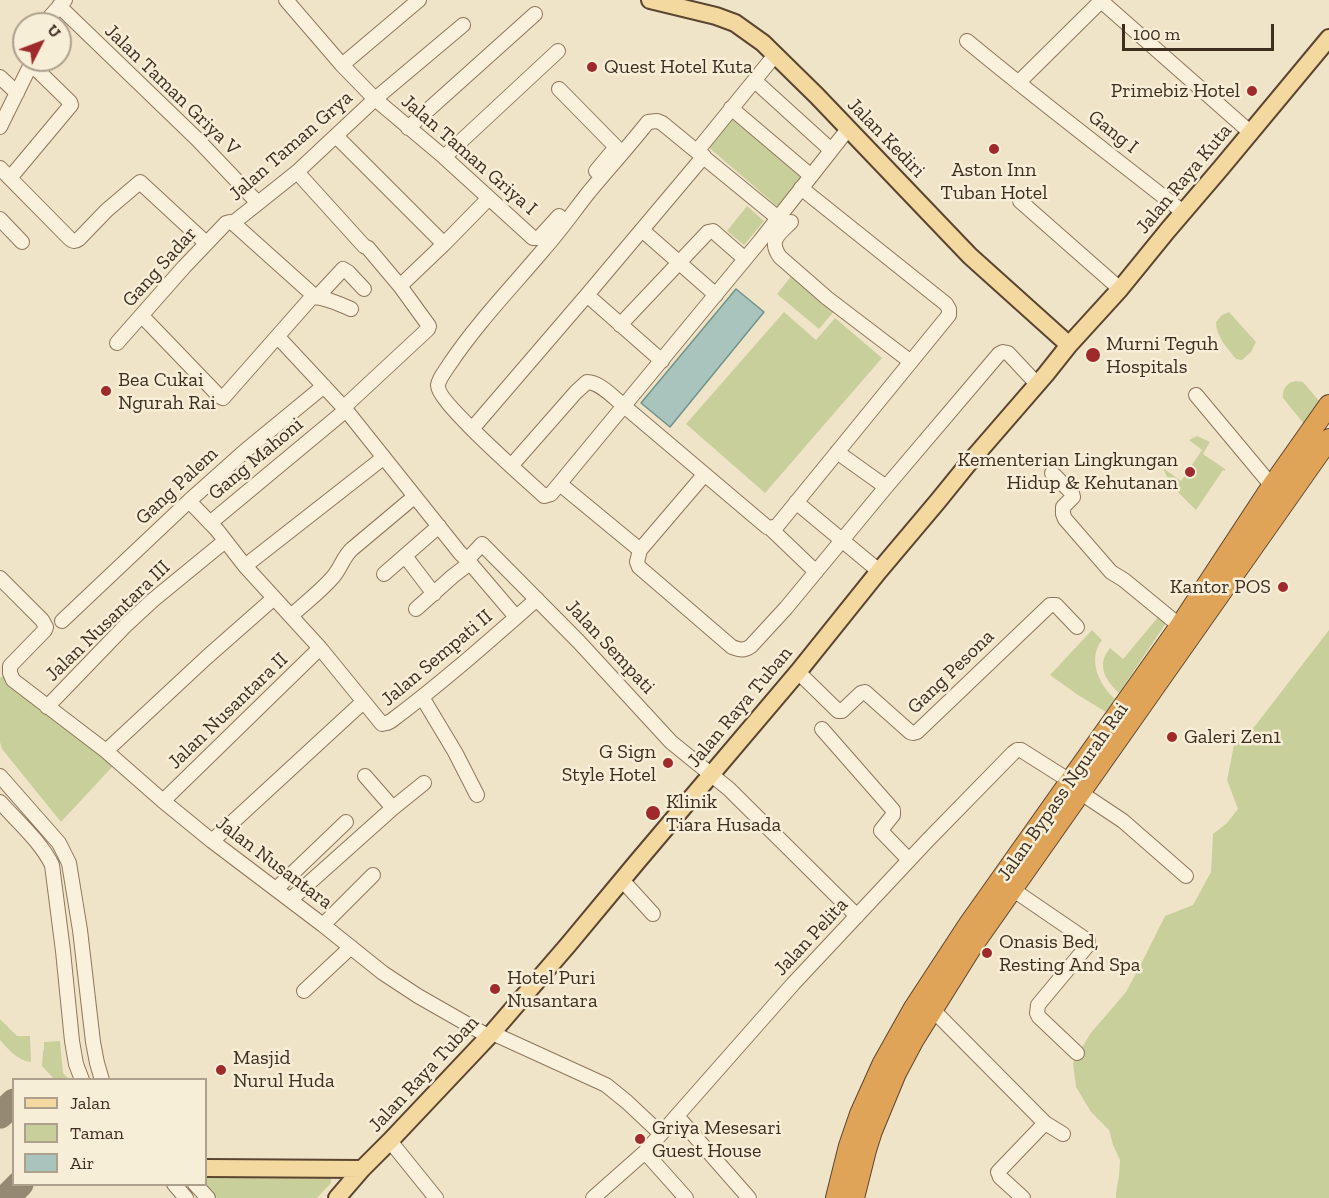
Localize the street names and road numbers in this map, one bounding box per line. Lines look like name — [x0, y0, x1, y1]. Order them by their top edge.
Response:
street label: Jalan Taman Griya V — [99, 19, 245, 161]
street label: Jalan Taman Grya — [224, 86, 358, 206]
street label: Jalan Taman Griya I — [396, 90, 542, 220]
street label: Jalan Kediri — [842, 93, 930, 183]
street label: Gang I — [1083, 105, 1143, 159]
street label: Jalan Raya Kuta — [1131, 119, 1237, 239]
street label: Gang Sadar — [118, 222, 202, 312]
street label: Gang Mahoni — [204, 413, 308, 505]
street label: Gang Palem — [131, 442, 223, 530]
street label: Jalan Nusantara III — [41, 556, 175, 686]
street label: Jalan Sempati — [560, 595, 660, 699]
street label: Jalan Sempati II — [377, 605, 497, 711]
street label: Gang Pesona — [903, 625, 999, 719]
street label: Jalan Raya Tuban — [682, 642, 798, 772]
street label: Jalan Nusantara II — [163, 648, 293, 774]
street label: Jalan Bypass Ngurah Rai — [992, 698, 1134, 886]
street label: Jalan Nusantara — [211, 811, 337, 915]
street label: Jalan Pelita — [769, 893, 853, 981]
street label: Jalan Raya Tuban — [364, 1011, 484, 1137]

